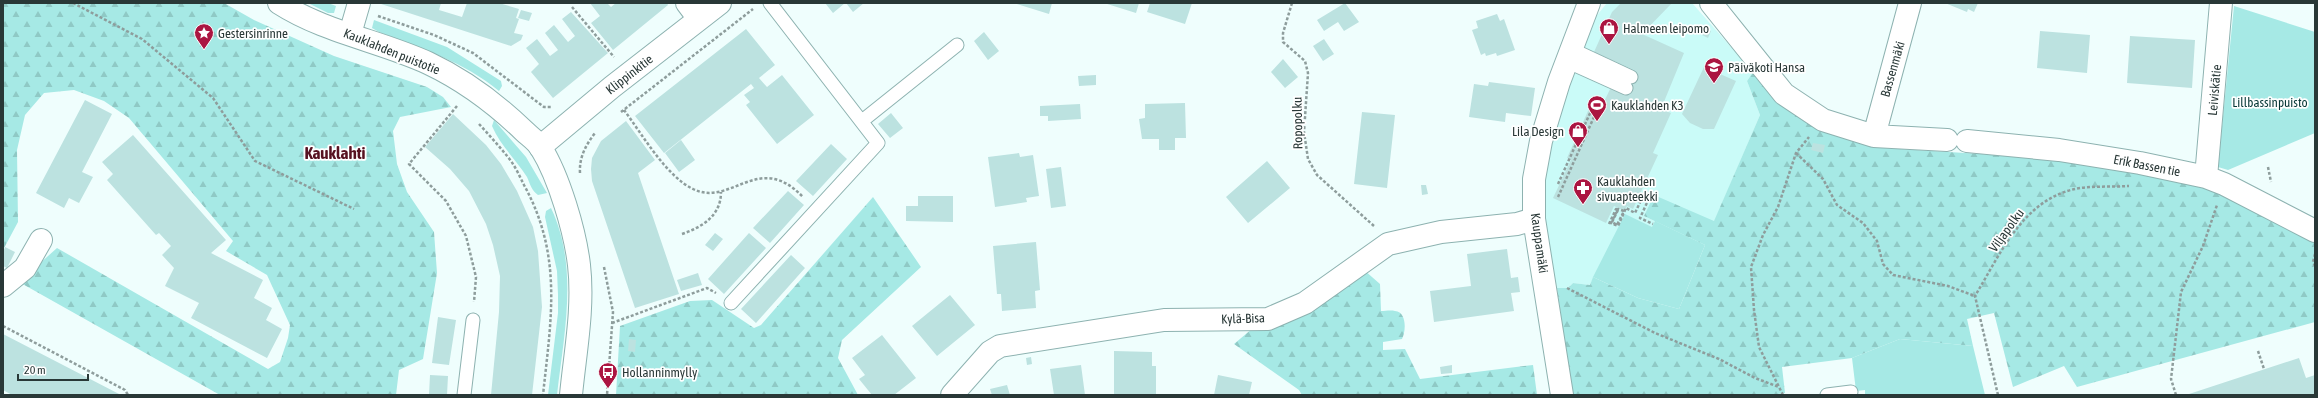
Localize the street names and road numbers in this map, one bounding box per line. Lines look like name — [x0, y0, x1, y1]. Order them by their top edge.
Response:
street label: Kauklahden puistotie — [341, 25, 442, 78]
street label: Bassenmäki — [1877, 40, 1908, 99]
street label: Klippinkitie — [603, 51, 656, 97]
street label: Leiviskätie — [2205, 64, 2224, 116]
street label: Ropopolku — [1290, 97, 1305, 149]
street label: Erik Bassen tie — [2112, 152, 2182, 179]
street label: Viljapolku — [1986, 206, 2027, 255]
street label: Kauppamäki — [1528, 212, 1551, 274]
street label: Kylä-Bisa — [1221, 310, 1265, 327]

